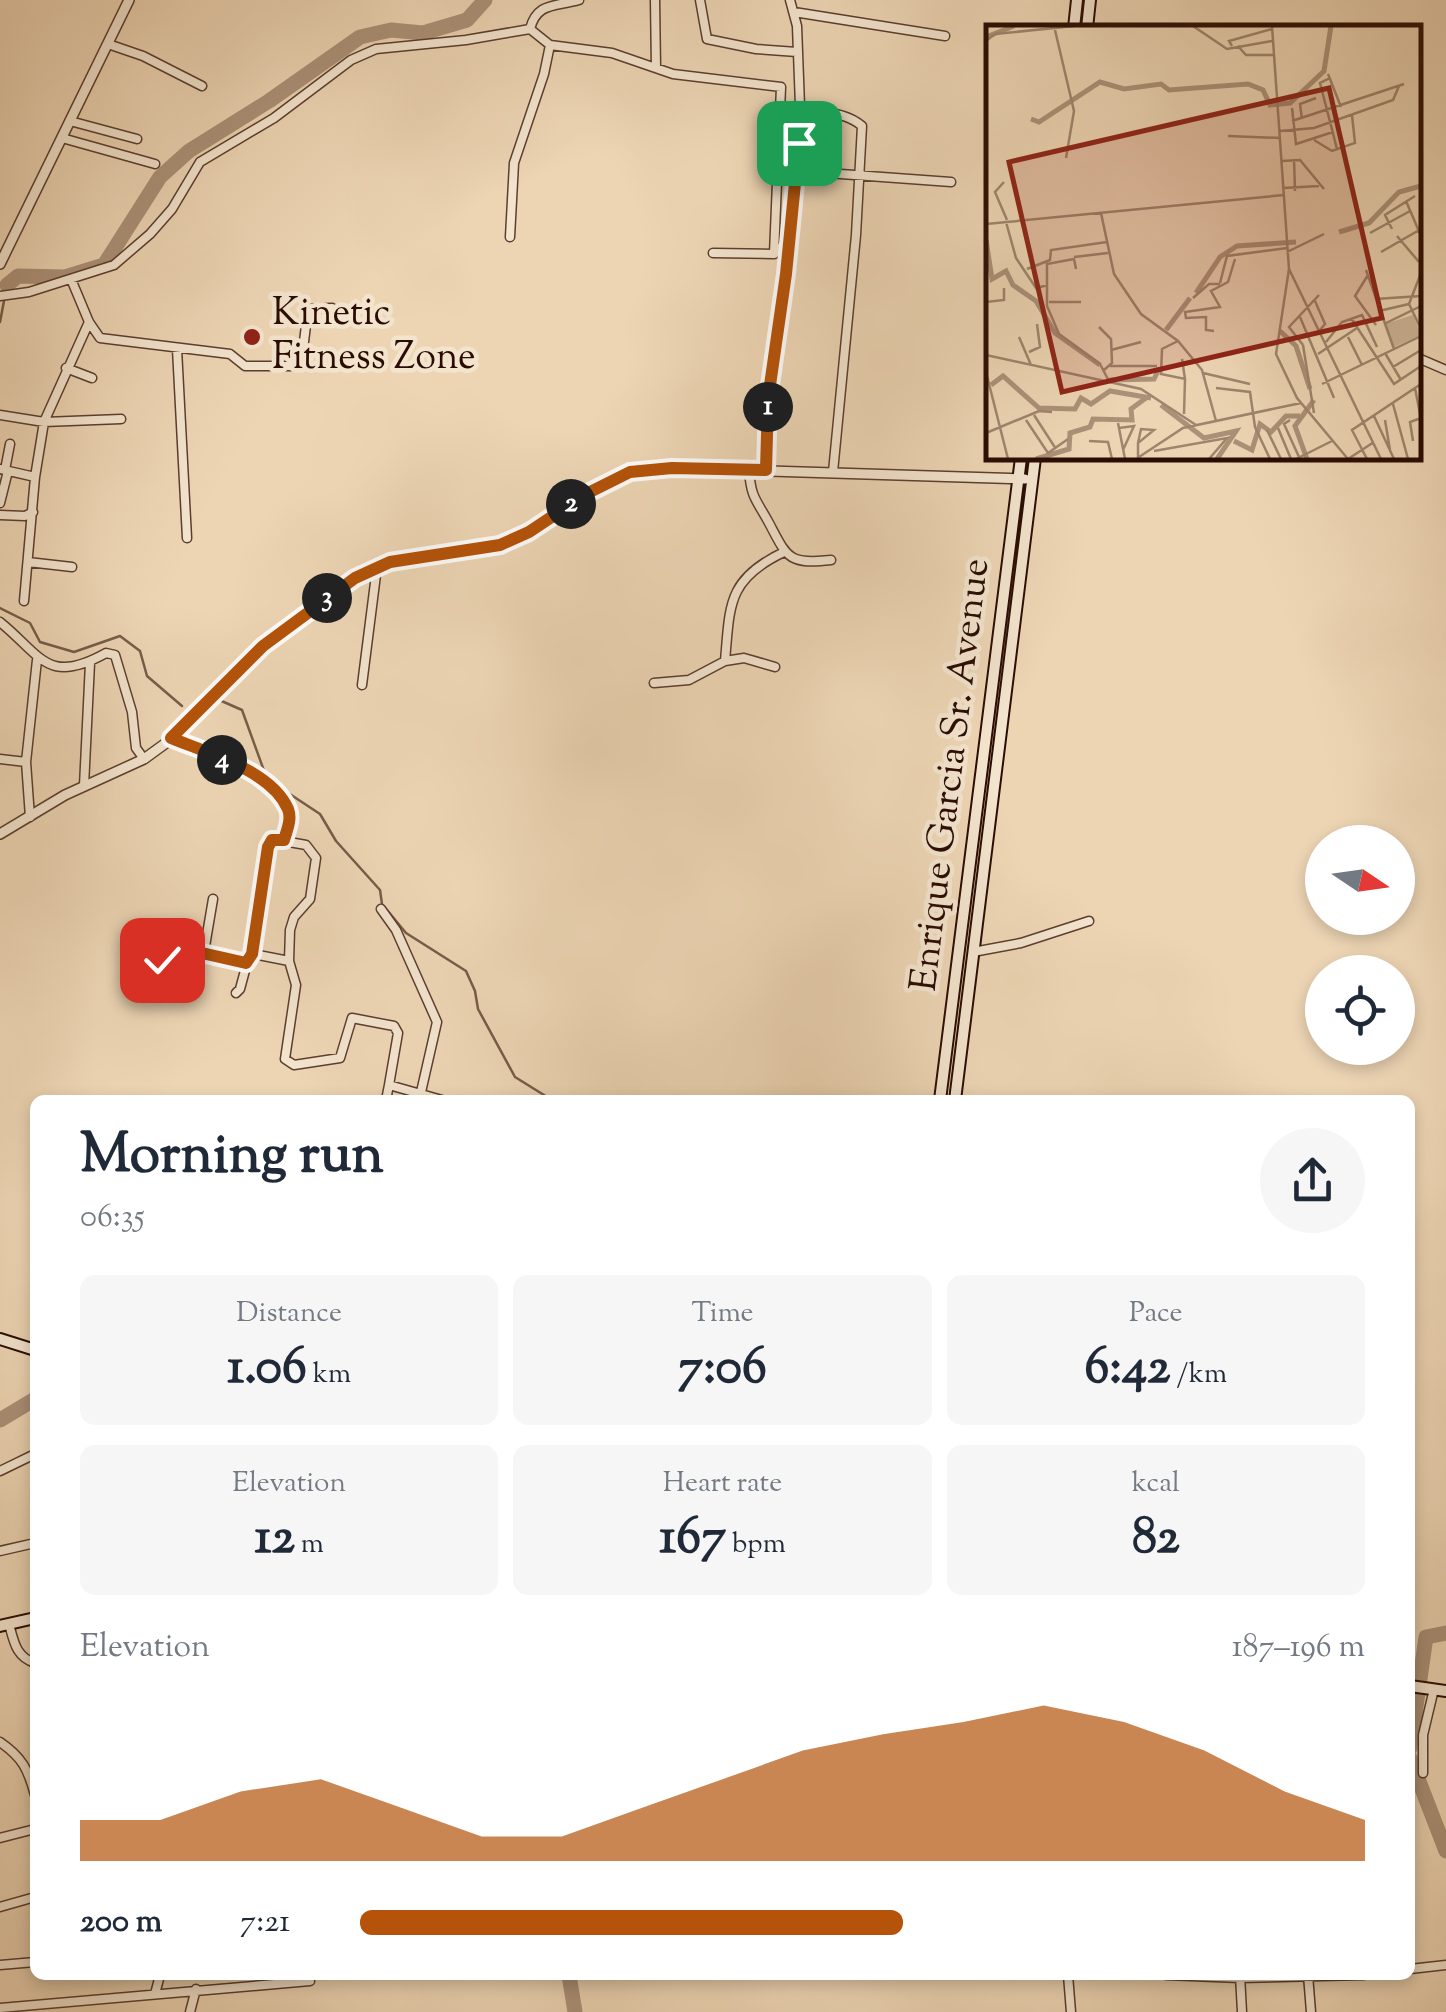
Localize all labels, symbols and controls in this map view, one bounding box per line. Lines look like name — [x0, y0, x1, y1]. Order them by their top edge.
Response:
inset map — [986, 25, 1421, 460]
pin — [757, 101, 842, 186]
icon: arrive — [772, 116, 827, 171]
place label: Kinetic Fitness Zone — [272, 288, 476, 386]
marker: Kinetic Fitness Zone — [241, 326, 263, 348]
pin: 1 — [743, 382, 793, 432]
text: 1 — [763, 387, 773, 427]
pin: 2 — [546, 479, 596, 529]
text: 2 — [564, 484, 578, 524]
street label: Enrique Garcia Sr. Avenue — [899, 556, 1005, 994]
pin: 3 — [302, 573, 352, 623]
text: 3 — [321, 578, 333, 618]
pin: 4 — [197, 735, 247, 785]
text: 4 — [215, 740, 229, 780]
north arrow — [1305, 825, 1415, 935]
map controls — [1305, 825, 1415, 1065]
pin — [120, 918, 205, 1003]
icon: check — [135, 933, 190, 988]
button: locate — [1305, 955, 1415, 1065]
text: Morning run — [80, 1118, 384, 1197]
button: share — [1260, 1128, 1365, 1233]
text: 06:35 — [80, 1195, 145, 1241]
text: Distance — [236, 1294, 342, 1334]
text: Time — [691, 1294, 754, 1334]
text: Pace — [1129, 1294, 1183, 1334]
text: 1.06 — [227, 1334, 307, 1406]
text: 7:06 — [678, 1334, 767, 1406]
text: 6:42 — [1085, 1334, 1171, 1406]
text: km — [307, 1355, 351, 1395]
text: /km — [1171, 1355, 1227, 1395]
text: Elevation — [232, 1464, 346, 1504]
text: Heart rate — [663, 1464, 782, 1504]
text: kcal — [1132, 1464, 1180, 1504]
text: 12 — [254, 1504, 295, 1576]
text: 167 — [659, 1504, 726, 1576]
text: 82 — [1132, 1504, 1180, 1576]
text: m — [295, 1525, 324, 1565]
text: bpm — [726, 1525, 786, 1565]
text: Elevation — [80, 1625, 210, 1671]
text: 187–196 m — [1232, 1625, 1365, 1671]
text: 200 m — [80, 1900, 162, 1946]
text: 7:21 — [240, 1900, 290, 1946]

